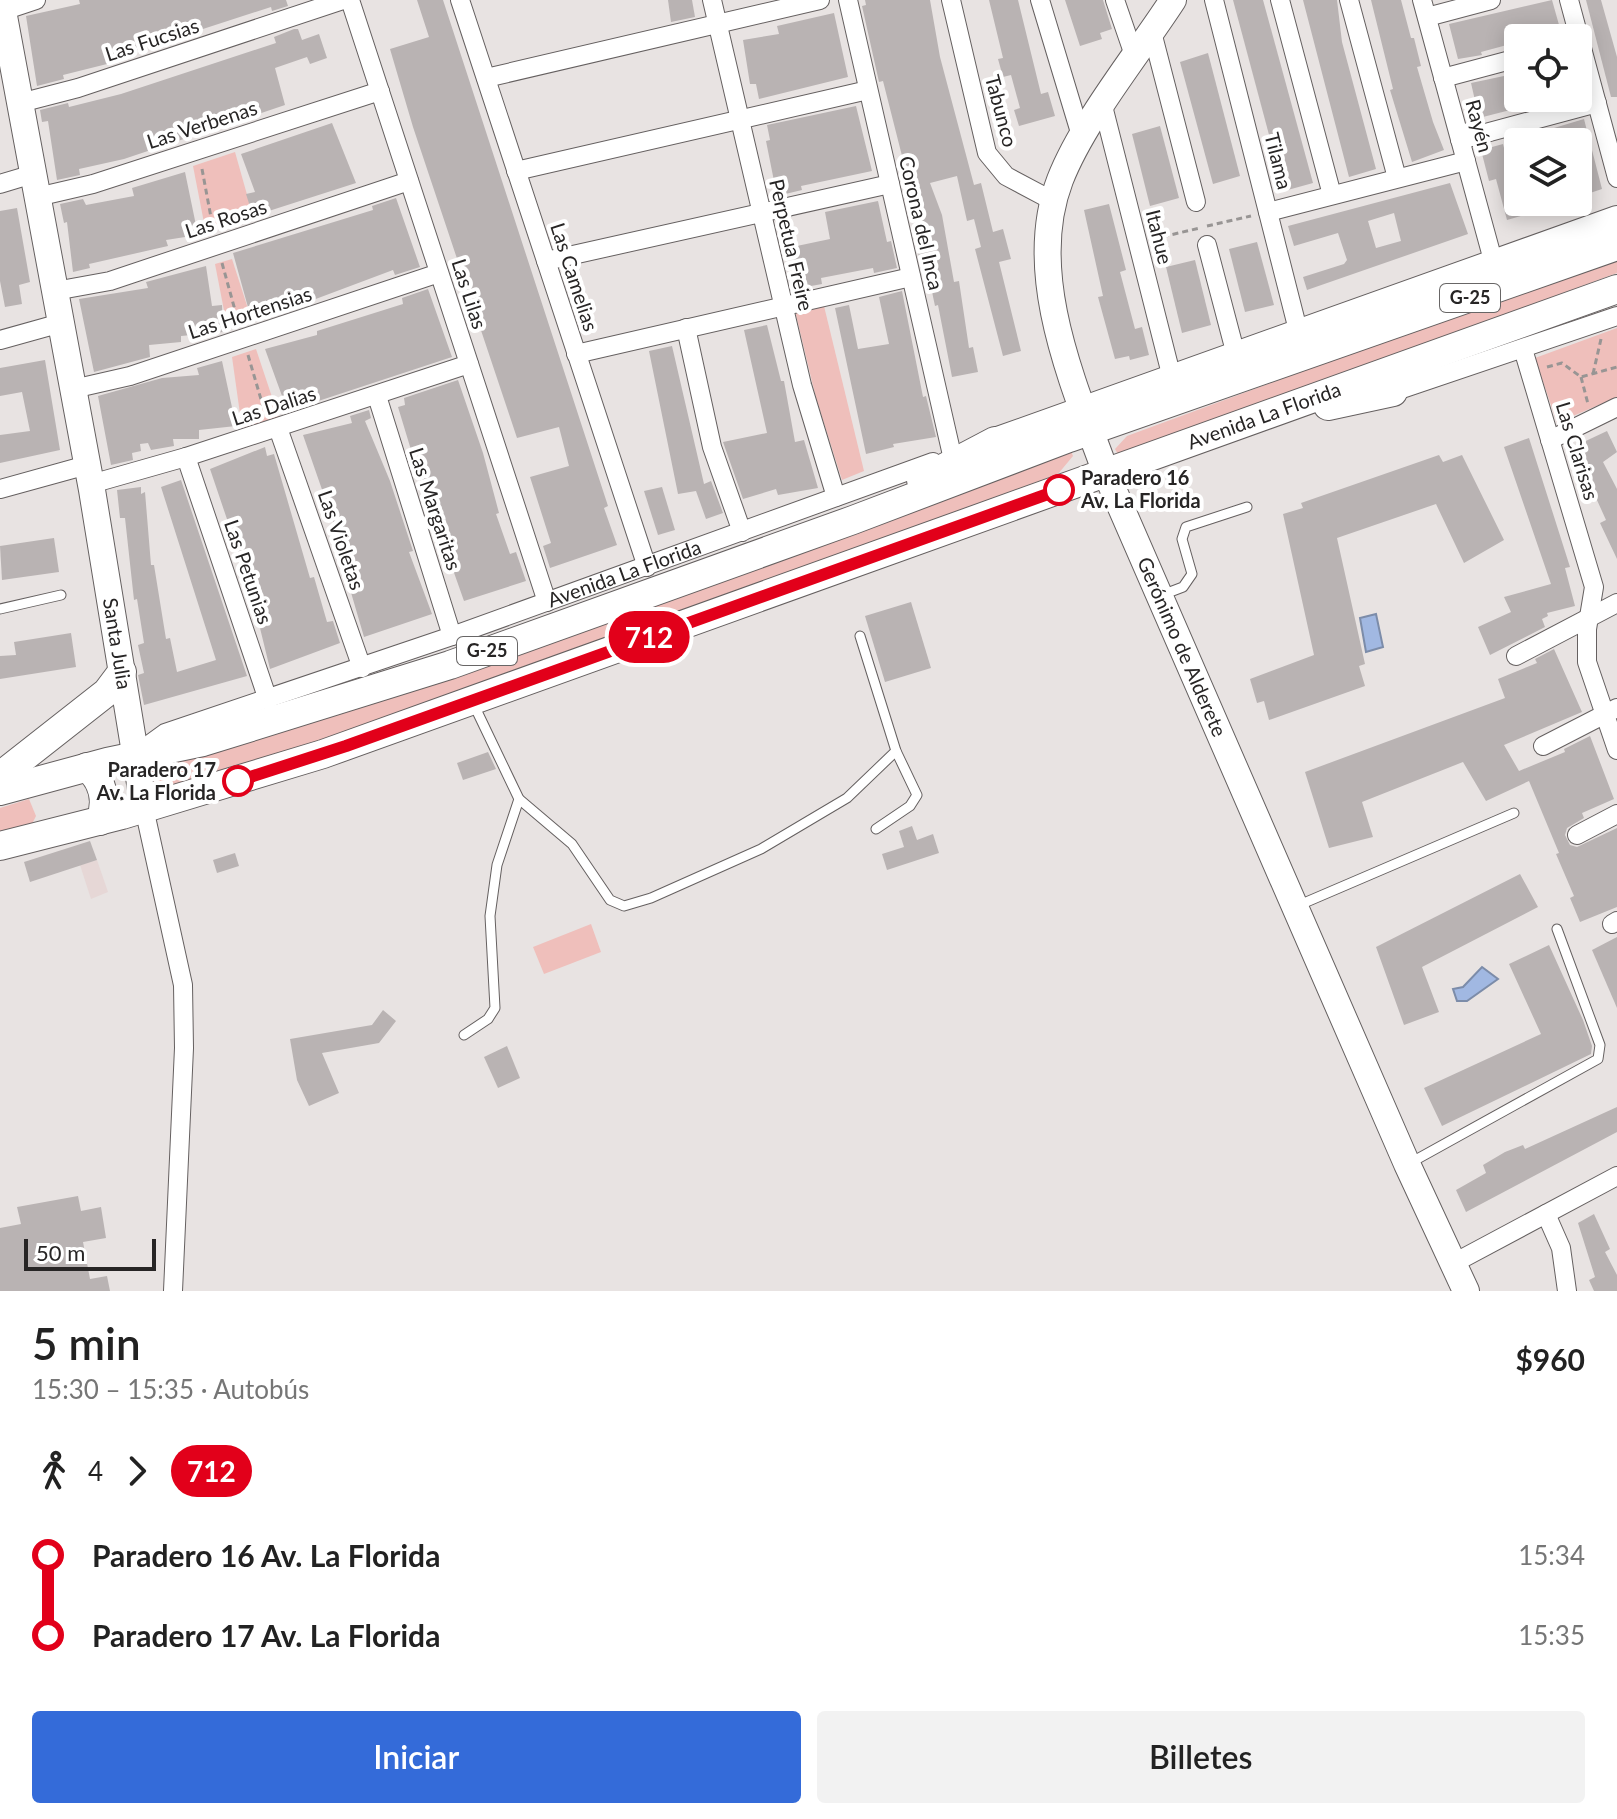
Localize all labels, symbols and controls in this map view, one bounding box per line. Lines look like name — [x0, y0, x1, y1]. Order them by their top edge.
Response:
street label: Las Fucsias — [102, 13, 202, 65]
map controls — [1504, 24, 1592, 216]
button: locate — [1504, 24, 1592, 112]
street label: Tabunco — [981, 72, 1023, 149]
street label: Las Verbenas — [143, 95, 260, 153]
street label: Rayén — [1461, 97, 1499, 155]
button: layers — [1504, 128, 1592, 216]
street label: Tilama — [1260, 130, 1298, 192]
street label: Corona del Inca — [895, 154, 949, 292]
street label: Perpetua Freire — [765, 177, 819, 313]
street label: Las Rosas — [182, 194, 270, 243]
street label: Itahue — [1142, 207, 1178, 266]
street label: Las Camelias — [546, 220, 604, 334]
street label: Las Lilas — [447, 256, 493, 332]
street label: Las Hortensias — [185, 281, 314, 343]
road number: G-25 — [1440, 284, 1500, 312]
street label: Avenida La Florida — [1184, 376, 1344, 453]
street label: Las Dalias — [229, 380, 319, 430]
street label: Las Clarisas — [1552, 399, 1604, 503]
street label: Las Margaritas — [405, 444, 467, 573]
place label: Paradero 16 Av. La Florida — [1080, 465, 1201, 512]
marker: Paradero 16 Av. La Florida — [1044, 475, 1074, 505]
street label: Las Violetas — [314, 487, 370, 593]
street label: Las Petunias — [220, 516, 278, 627]
street label: Avenida La Florida — [544, 534, 704, 611]
street label: Gerónimo de Alderete — [1133, 553, 1232, 740]
street label: Santa Julia — [99, 596, 137, 691]
line badge: 712 — [603, 611, 695, 663]
text: 712 — [625, 620, 673, 654]
road number: G-25 — [457, 637, 517, 665]
place label: Paradero 17 Av. La Florida — [95, 757, 216, 804]
marker: Paradero 17 Av. La Florida — [223, 766, 253, 796]
scale bar — [24, 1235, 156, 1271]
text: 50 m — [36, 1239, 85, 1266]
text: 5 min — [32, 1317, 141, 1369]
text: $960 — [1515, 1341, 1585, 1377]
text: 15:30 – 15:35 · Autobús — [32, 1373, 309, 1405]
icon: walk — [32, 1449, 76, 1493]
icon: forward — [115, 1449, 159, 1493]
text: 712 — [187, 1454, 236, 1488]
text: 4 — [88, 1455, 103, 1487]
text: Paradero 16 Av. La Florida — [92, 1537, 440, 1573]
text: 15:34 — [1518, 1539, 1585, 1571]
text: Paradero 17 Av. La Florida — [92, 1617, 440, 1653]
text: 15:35 — [1518, 1619, 1585, 1651]
button: Iniciar — [32, 1711, 801, 1803]
button: Billetes — [817, 1711, 1585, 1803]

